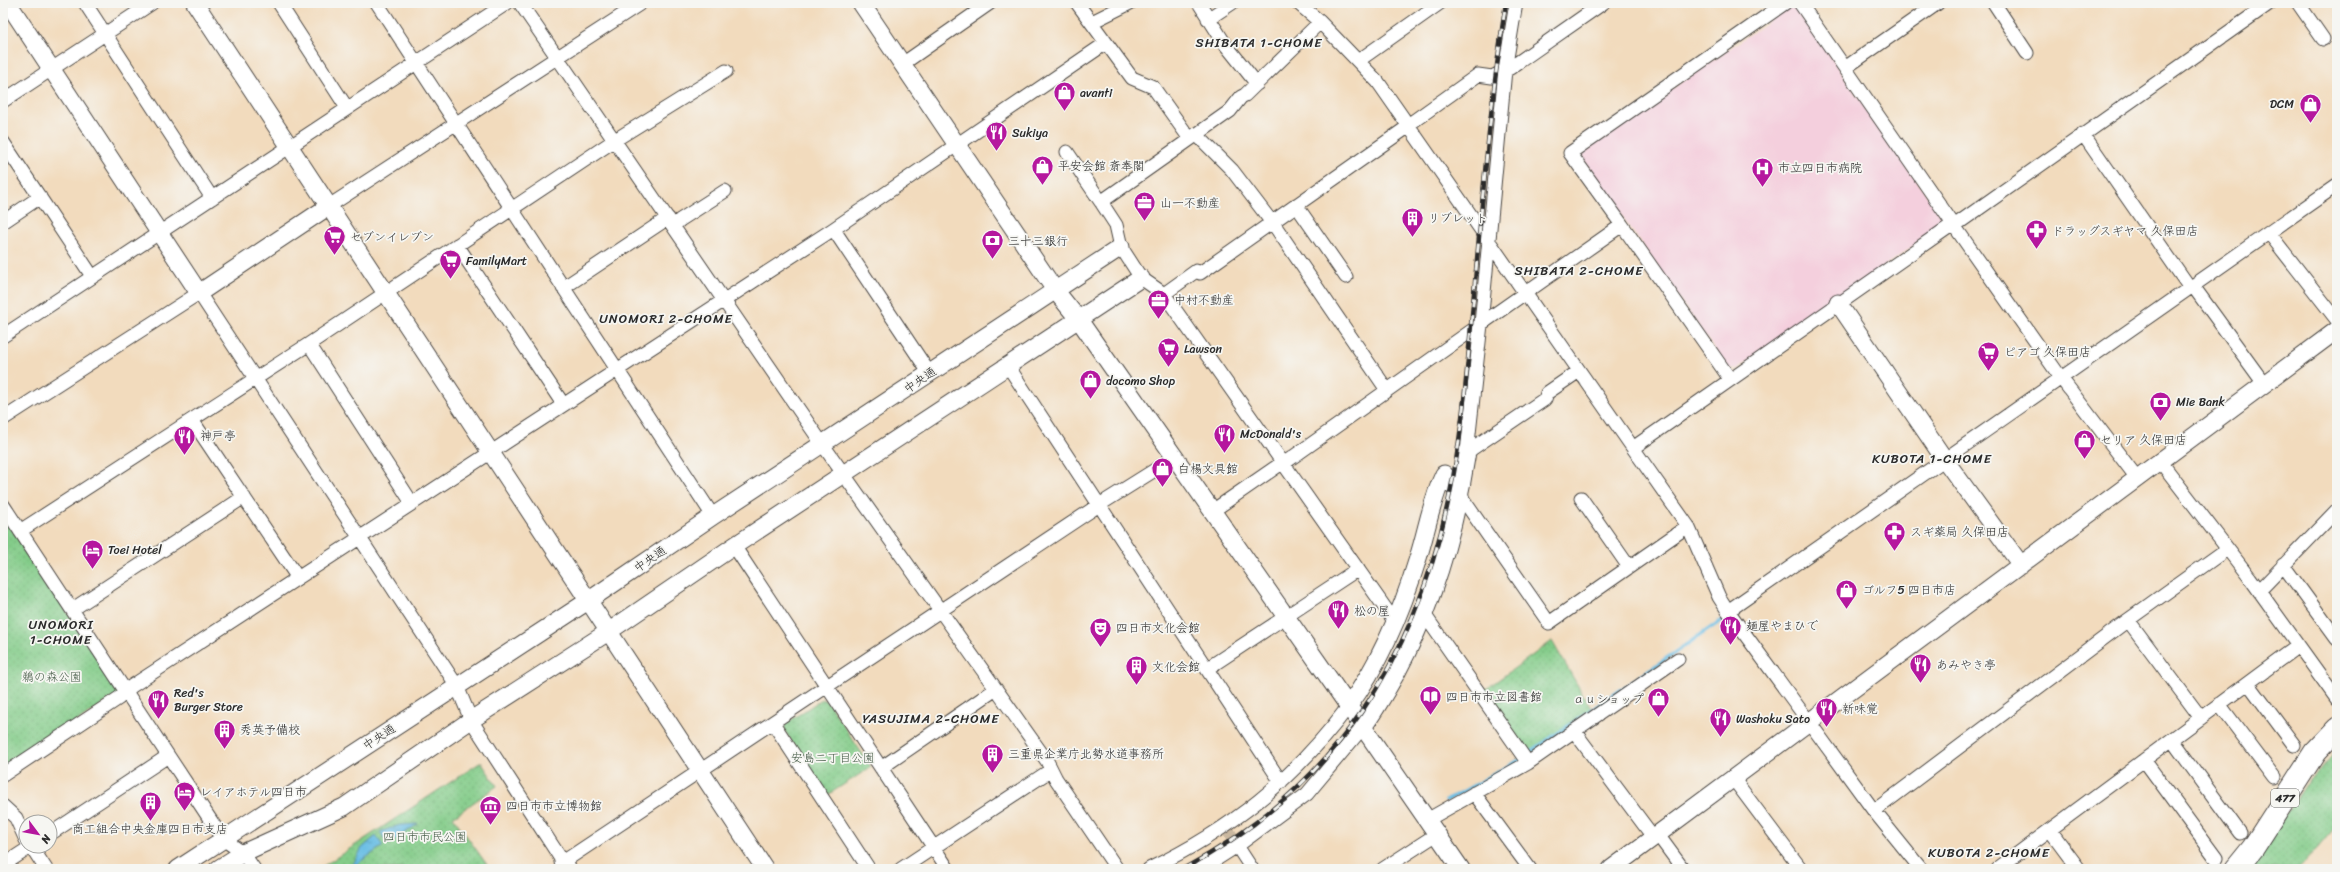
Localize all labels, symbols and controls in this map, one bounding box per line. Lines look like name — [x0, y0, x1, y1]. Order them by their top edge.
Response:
district label: SHIBATA 1-CHOME — [1196, 31, 1323, 54]
shop icon: avanti — [1052, 80, 1078, 113]
place label: avanti — [1080, 82, 1113, 104]
shop icon: DCM — [2297, 91, 2323, 124]
place label: DCM — [2270, 93, 2294, 115]
restaurant icon: Sukiya — [984, 120, 1010, 153]
place label: Sukiya — [1012, 122, 1048, 144]
shop icon: 平安会館 斎奉閣 — [1029, 153, 1055, 186]
place label: 平安会館 斎奉閣 — [1058, 155, 1145, 177]
hospital icon: 市立四日市病院 — [1749, 155, 1775, 188]
place label: 市立四日市病院 — [1778, 157, 1862, 179]
office icon: 山一不動産 — [1131, 190, 1157, 223]
place label: 山一不動産 — [1160, 192, 1220, 214]
building icon: リブレット — [1400, 205, 1426, 238]
place label: リブレット — [1428, 207, 1488, 229]
pharmacy icon: ドラッグスギヤマ 久保田店 — [2024, 218, 2050, 251]
place label: ドラッグスギヤマ 久保田店 — [2052, 220, 2198, 242]
supermarket icon: セブンイレブン — [321, 224, 347, 257]
place label: セブンイレブン — [350, 226, 434, 248]
bank icon: 三十三銀行 — [979, 228, 1005, 261]
place label: 三十三銀行 — [1008, 230, 1068, 252]
supermarket icon: FamilyMart — [438, 248, 464, 281]
place label: FamilyMart — [466, 250, 527, 272]
district label: SHIBATA 2-CHOME — [1515, 259, 1643, 282]
office icon: 中村不動産 — [1146, 287, 1172, 320]
place label: 中村不動産 — [1174, 289, 1234, 311]
district label: UNOMORI 2-CHOME — [599, 307, 733, 330]
supermarket icon: Lawson — [1156, 336, 1182, 369]
place label: Lawson — [1184, 338, 1222, 360]
supermarket icon: ピアゴ 久保田店 — [1976, 339, 2002, 372]
place label: ピアゴ 久保田店 — [2004, 341, 2091, 363]
street label: 中央通 — [899, 361, 941, 399]
shop icon: docomo Shop — [1078, 368, 1104, 401]
place label: docomo Shop — [1106, 370, 1176, 392]
bank icon: Mie Bank — [2148, 389, 2174, 422]
place label: Mie Bank — [2176, 391, 2226, 413]
restaurant icon: McDonald's — [1211, 421, 1237, 454]
restaurant icon: 神戸亭 — [172, 423, 198, 456]
place label: McDonald's — [1240, 423, 1302, 445]
place label: 神戸亭 — [200, 425, 236, 447]
shop icon: セリア 久保田店 — [2072, 427, 2098, 460]
place label: セリア 久保田店 — [2100, 429, 2187, 451]
district label: KUBOTA 1-CHOME — [1872, 447, 1992, 470]
shop icon: 白楊文具館 — [1150, 456, 1176, 489]
place label: 白楊文具館 — [1178, 458, 1238, 480]
pharmacy icon: スギ薬局 久保田店 — [1882, 519, 1908, 552]
place label: スギ薬局 久保田店 — [1910, 521, 2009, 543]
hotel icon: Toei Hotel — [79, 537, 105, 570]
place label: Toei Hotel — [108, 539, 162, 561]
street label: 中央通 — [629, 540, 671, 578]
shop icon: ゴルフ5 四日市店 — [1834, 577, 1860, 610]
place label: ゴルフ5 四日市店 — [1862, 579, 1956, 601]
restaurant icon: 松の屋 — [1325, 598, 1351, 631]
place label: 松の屋 — [1354, 600, 1390, 622]
district label: UNOMORI 1-CHOME — [28, 613, 94, 651]
restaurant icon: 麺屋やまひで — [1718, 613, 1744, 646]
theatre icon: 四日市文化会館 — [1088, 615, 1114, 648]
place label: 麺屋やまひで — [1746, 615, 1818, 637]
place label: 四日市文化会館 — [1116, 617, 1200, 639]
restaurant icon: あみやき亭 — [1907, 652, 1933, 685]
building icon: 文化会館 — [1123, 654, 1149, 687]
place label: あみやき亭 — [1936, 654, 1996, 676]
place label: 文化会館 — [1152, 656, 1200, 678]
park label: 鵜の森公園 — [22, 666, 82, 688]
place label: Red's Burger Store — [174, 682, 243, 718]
library icon: 四日市市立図書館 — [1418, 684, 1444, 717]
place label: 四日市市立図書館 — [1446, 686, 1542, 708]
shop icon: ａｕショップ — [1646, 686, 1672, 719]
restaurant icon: Red's Burger Store — [145, 687, 171, 720]
place label: ａｕショップ — [1572, 688, 1644, 710]
restaurant icon: 新味覚 — [1813, 696, 1839, 729]
place label: 新味覚 — [1842, 698, 1878, 720]
restaurant icon: Washoku Sato — [1708, 706, 1734, 739]
district label: YASUJIMA 2-CHOME — [862, 707, 1000, 730]
place label: Washoku Sato — [1736, 708, 1810, 730]
building icon: 秀英予備校 — [211, 717, 237, 750]
street label: 中央通 — [358, 718, 400, 756]
place label: 秀英予備校 — [240, 719, 300, 741]
building icon: 三重県企業庁北勢水道事務所 — [980, 741, 1006, 774]
place label: 三重県企業庁北勢水道事務所 — [1008, 743, 1164, 765]
park label: 安島二丁目公園 — [791, 747, 875, 769]
hotel icon: レイアホテル四日市 — [171, 779, 197, 812]
place label: レイアホテル四日市 — [200, 781, 307, 803]
building icon: 商工組合中央金庫四日市支店 — [137, 789, 163, 822]
road number: 477 — [2271, 789, 2299, 807]
museum icon: 四日市市立博物館 — [478, 793, 504, 826]
place label: 四日市市立博物館 — [506, 795, 602, 817]
north arrow — [18, 814, 58, 854]
place label: 商工組合中央金庫四日市支店 — [72, 818, 228, 840]
park label: 四日市市民公園 — [383, 826, 467, 848]
text: N — [36, 830, 57, 848]
district label: KUBOTA 2-CHOME — [1928, 841, 2050, 864]

